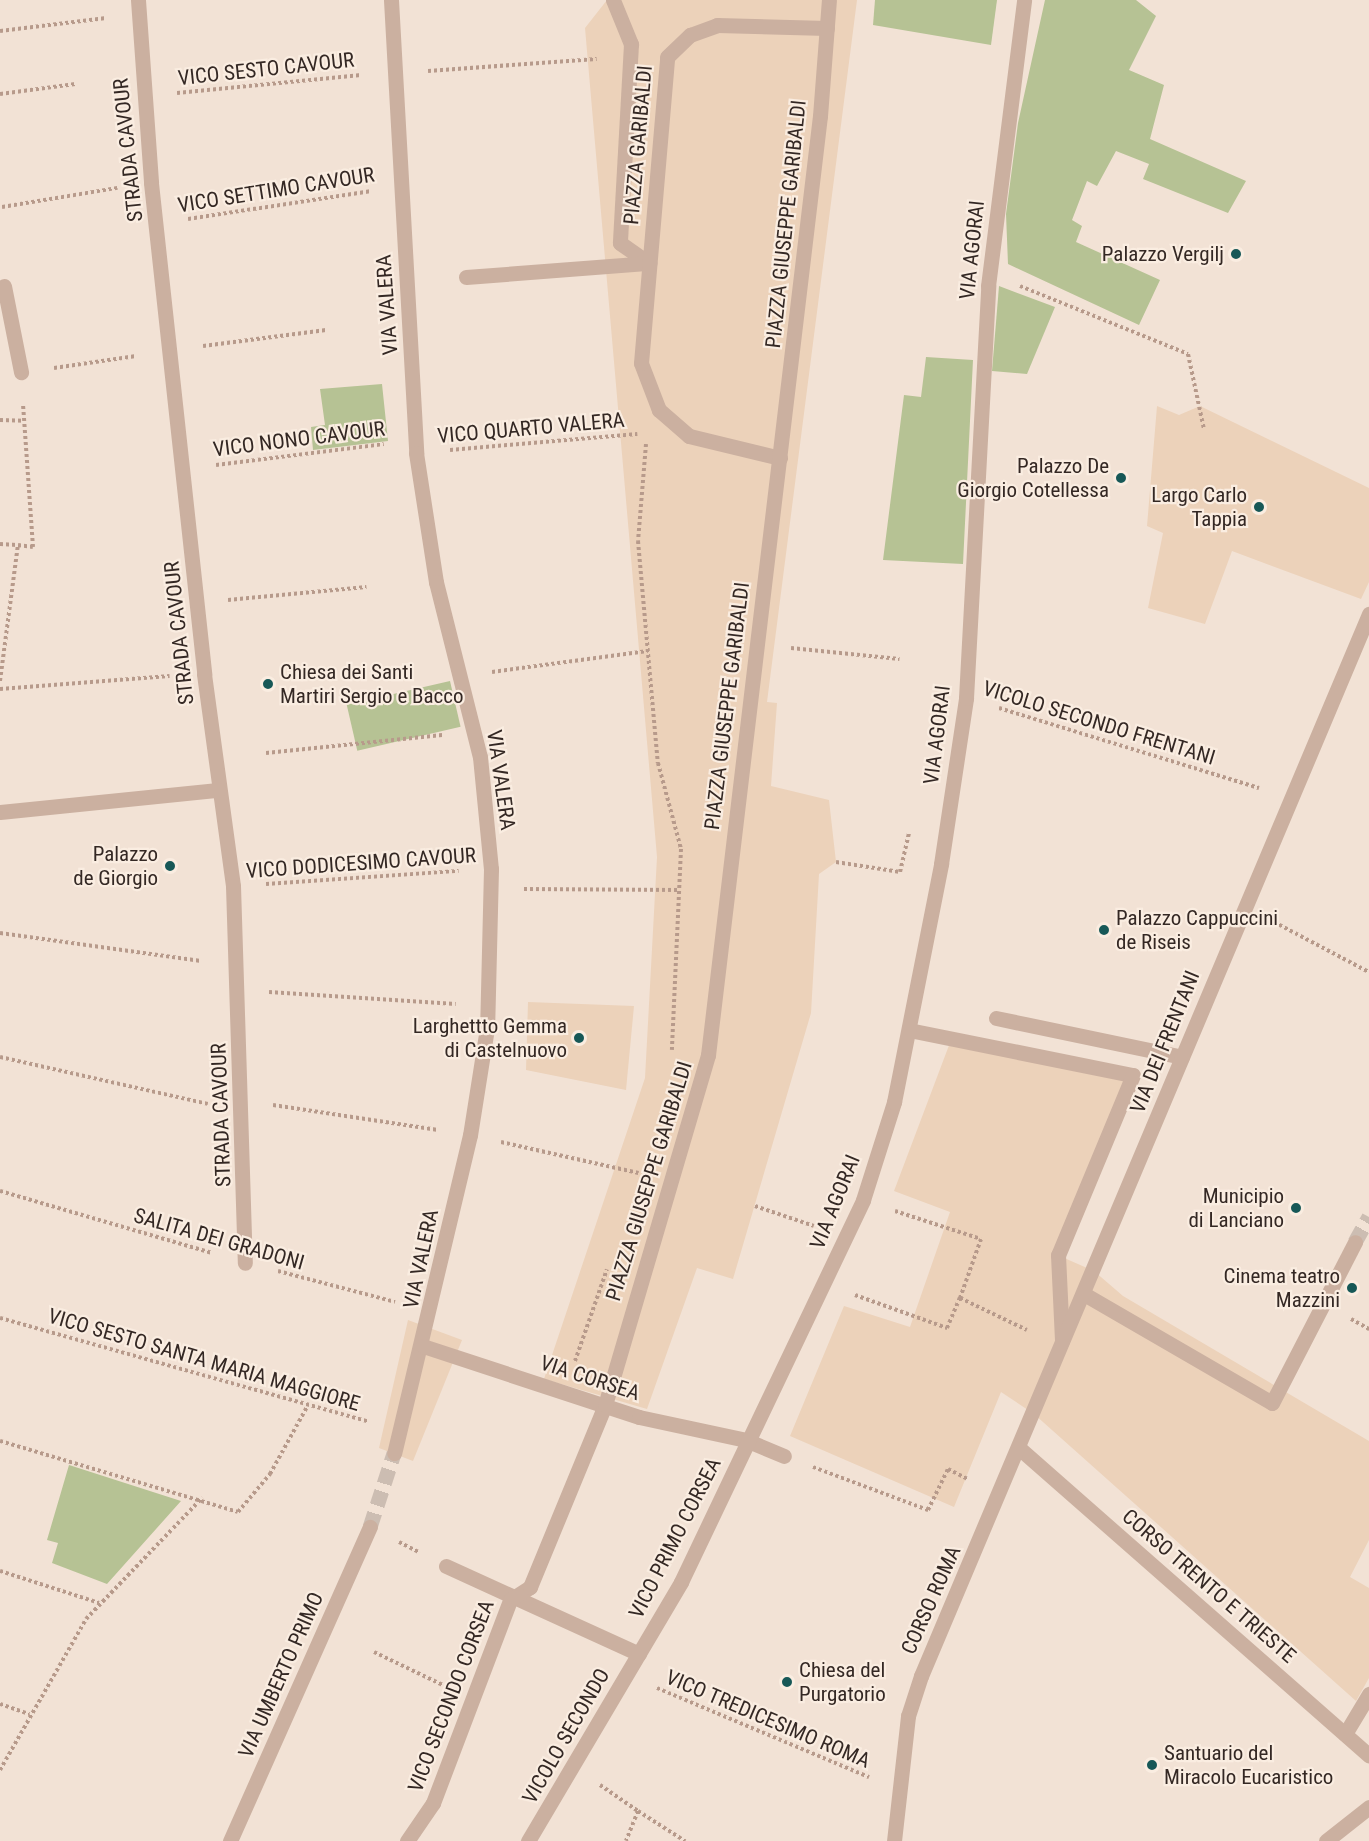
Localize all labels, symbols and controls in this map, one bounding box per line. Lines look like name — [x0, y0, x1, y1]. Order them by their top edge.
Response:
street label: VICO SESTO CAVOUR — [177, 47, 355, 91]
street label: PIAZZA GARIBALDI — [618, 64, 658, 226]
street label: STRADA CAVOUR — [108, 77, 148, 223]
street label: PIAZZA GIUSEPPE GARIBALDI — [760, 99, 812, 349]
street label: VICO SETTIMO CAVOUR — [176, 162, 376, 218]
street label: VIA AGORAI — [954, 199, 990, 301]
place label: Palazzo Vergilj — [1102, 241, 1224, 267]
marker: Palazzo Vergilj — [1229, 247, 1243, 261]
street label: VIA VALERA — [371, 254, 403, 356]
street label: VICO QUARTO VALERA — [436, 407, 626, 449]
street label: VICO NONO CAVOUR — [212, 416, 386, 462]
place label: Palazzo De Giorgio Cotellessa — [957, 453, 1109, 503]
marker: Palazzo De Giorgio Cotellessa — [1114, 471, 1128, 485]
place label: Largo Carlo Tappia — [1151, 482, 1247, 532]
marker: Largo Carlo Tappia — [1252, 500, 1266, 514]
street label: STRADA CAVOUR — [159, 560, 199, 706]
street label: PIAZZA GIUSEPPE GARIBALDI — [699, 581, 755, 831]
place label: Chiesa dei Santi Martiri Sergio e Bacco — [280, 659, 464, 709]
street label: VICOLO SECONDO FRENTANI — [980, 676, 1218, 770]
marker: Chiesa dei Santi Martiri Sergio e Bacco — [261, 677, 275, 691]
street label: VIA AGORAI — [918, 684, 956, 786]
street label: VIA VALERA — [481, 728, 521, 832]
place label: Palazzo de Giorgio — [73, 841, 158, 891]
street label: VICO DODICESIMO CAVOUR — [245, 842, 477, 884]
marker: Palazzo de Giorgio — [163, 859, 177, 873]
place label: Palazzo Cappuccini de Riseis — [1116, 905, 1278, 955]
marker: Palazzo Cappuccini de Riseis — [1097, 923, 1111, 937]
street label: VIA DEI FRENTANI — [1125, 967, 1205, 1117]
place label: Larghettto Gemma di Castelnuovo — [413, 1013, 567, 1063]
marker: Larghettto Gemma di Castelnuovo — [572, 1031, 586, 1045]
street label: STRADA CAVOUR — [206, 1043, 236, 1187]
street label: PIAZZA GIUSEPPE GARIBALDI — [601, 1058, 697, 1304]
street label: VIA AGORAI — [805, 1151, 865, 1253]
place label: Municipio di Lanciano — [1188, 1183, 1284, 1233]
marker: Municipio di Lanciano — [1289, 1201, 1303, 1215]
street label: SALITA DEI GRADONI — [131, 1203, 307, 1275]
street label: VIA VALERA — [398, 1207, 444, 1311]
place label: Cinema teatro Mazzini — [1224, 1263, 1340, 1313]
marker: Cinema teatro Mazzini — [1345, 1281, 1359, 1295]
street label: VICO SESTO SANTA MARIA MAGGIORE — [45, 1303, 363, 1417]
street label: VIA CORSEA — [537, 1350, 643, 1406]
street label: VICO PRIMO CORSEA — [624, 1454, 726, 1622]
street label: CORSO TRENTO E TRIESTE — [1117, 1503, 1301, 1669]
street label: CORSO ROMA — [896, 1542, 966, 1658]
street label: VIA UMBERTO PRIMO — [233, 1588, 329, 1762]
street label: VICO SECONDO CORSEA — [403, 1596, 499, 1796]
place label: Chiesa del Purgatorio — [799, 1657, 886, 1707]
street label: VICOLO SECONDO — [517, 1664, 615, 1808]
street label: VICO TREDICESIMO ROMA — [662, 1664, 874, 1774]
marker: Chiesa del Purgatorio — [780, 1675, 794, 1689]
place label: Santuario del Miracolo Eucaristico — [1164, 1740, 1333, 1790]
marker: Santuario del Miracolo Eucaristico — [1145, 1758, 1159, 1772]

